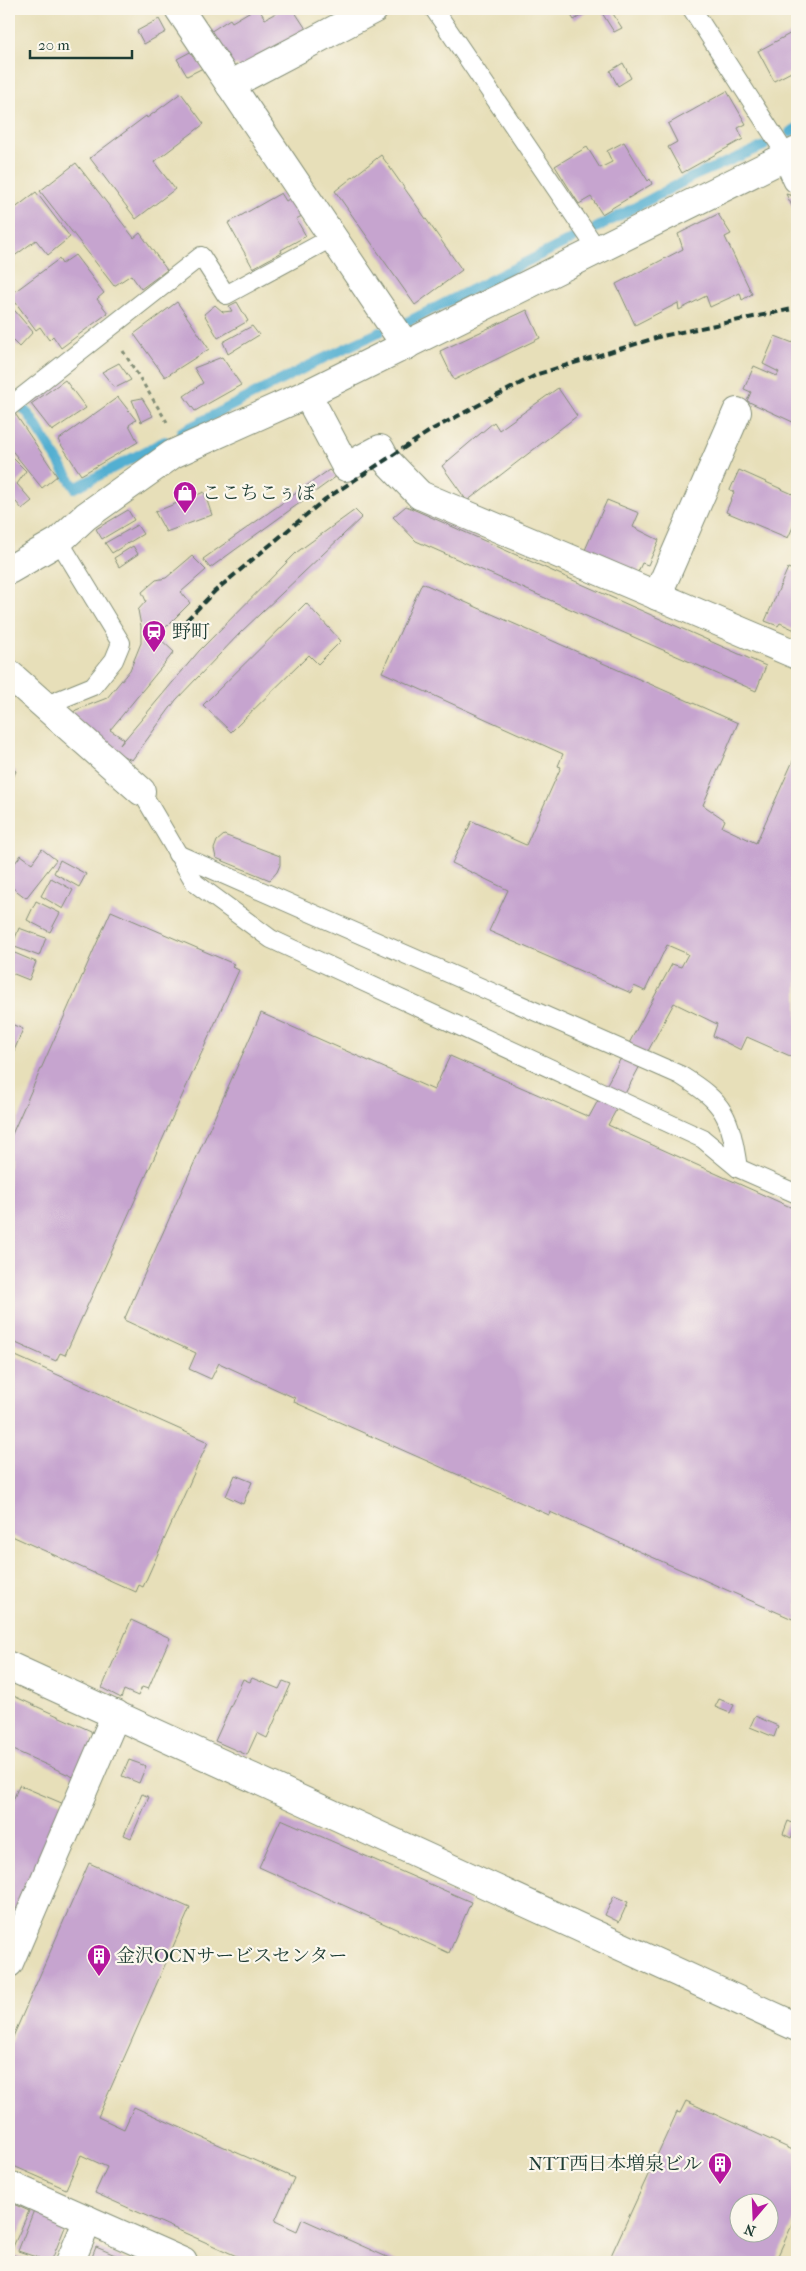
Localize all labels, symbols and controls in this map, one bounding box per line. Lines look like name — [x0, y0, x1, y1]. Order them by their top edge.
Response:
scale bar — [30, 28, 132, 60]
text: 20 m — [38, 36, 70, 54]
shop icon: ここちこぅぼ — [172, 480, 198, 514]
place label: ここちこぅぼ — [202, 482, 316, 504]
station icon: 野町 — [141, 619, 167, 653]
place label: 野町 — [172, 621, 210, 643]
building icon: 金沢OCNサービスセンター — [86, 1943, 112, 1977]
place label: 金沢OCNサービスセンター — [116, 1945, 348, 1967]
building icon: NTT西日本増泉ビル — [707, 2151, 733, 2185]
place label: NTT西日本増泉ビル — [529, 2153, 702, 2175]
north arrow — [728, 2194, 778, 2244]
text: N — [742, 2220, 758, 2240]

